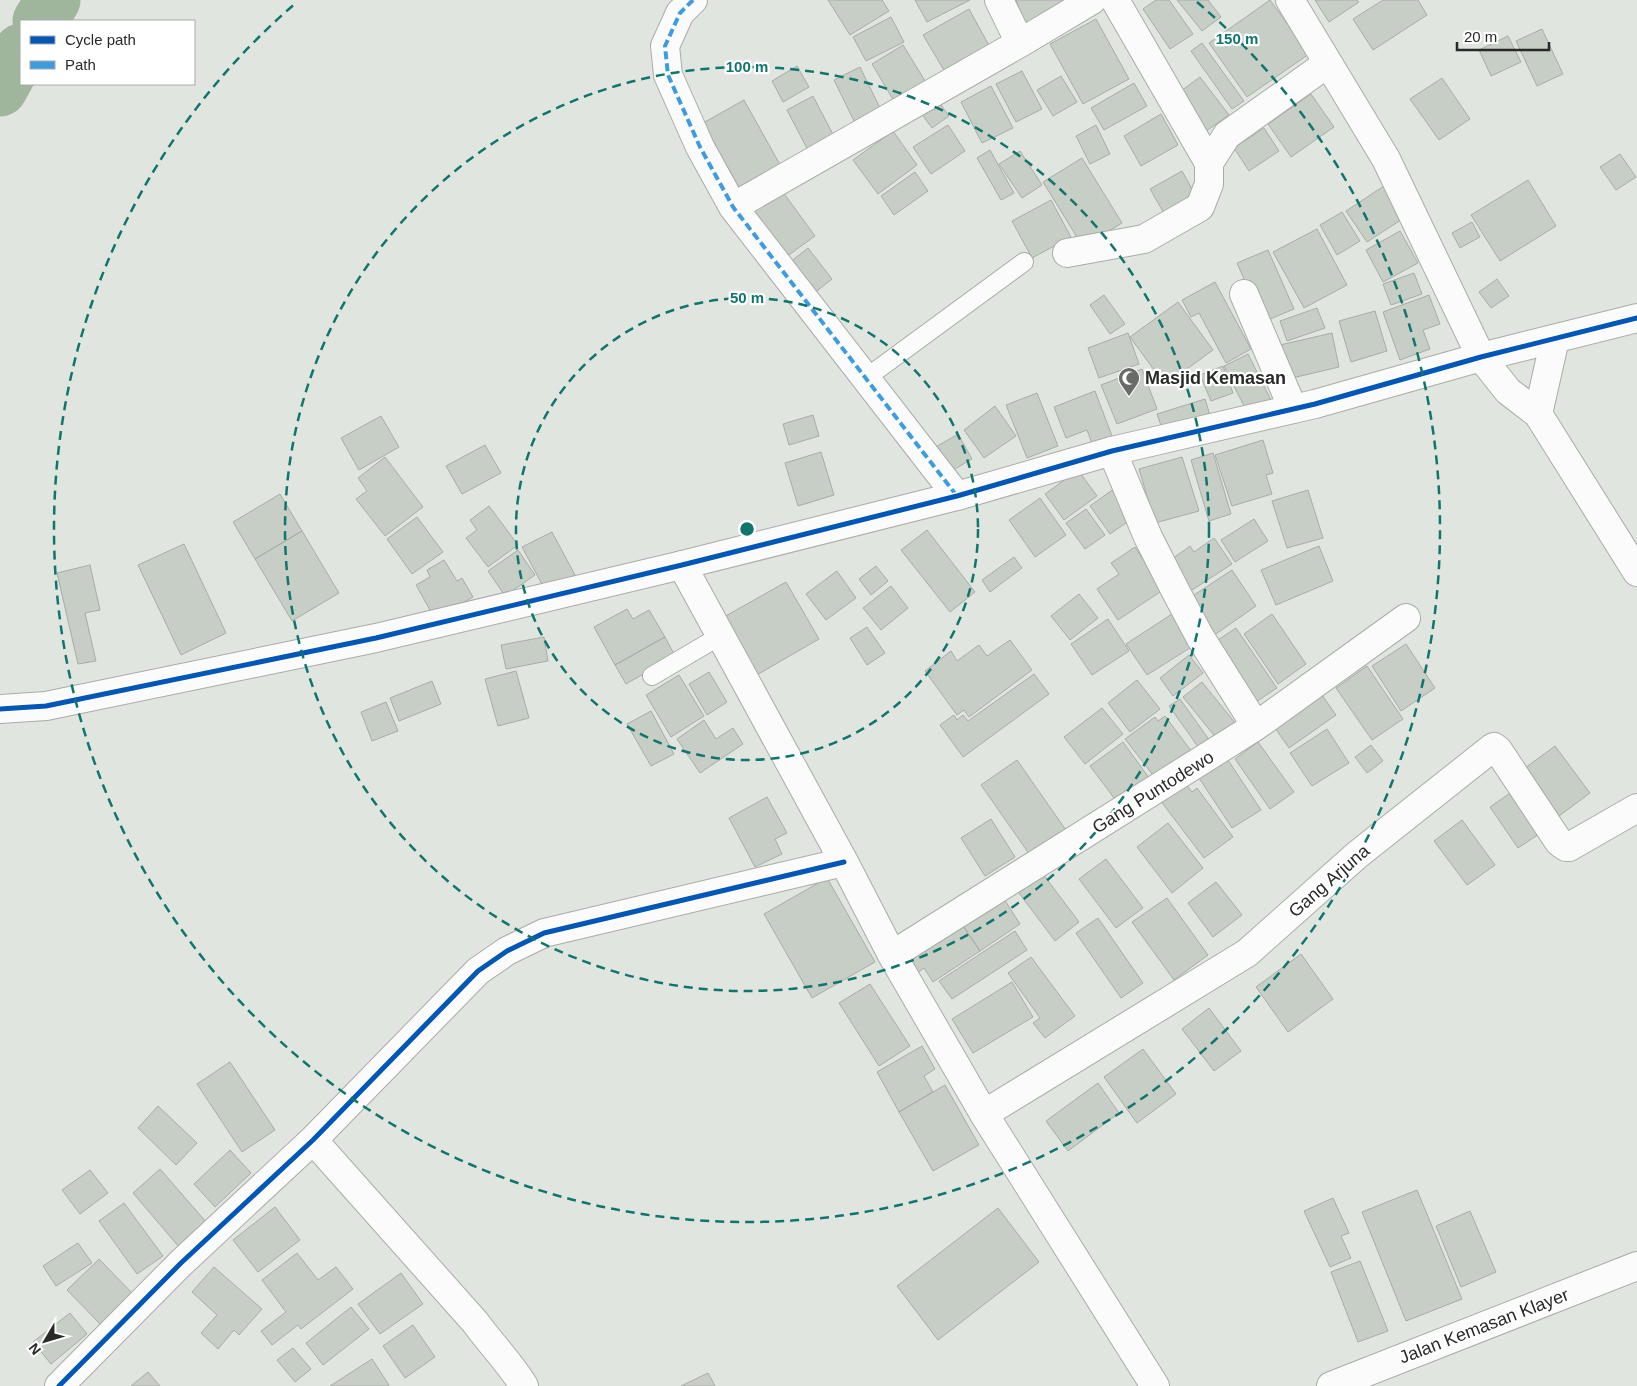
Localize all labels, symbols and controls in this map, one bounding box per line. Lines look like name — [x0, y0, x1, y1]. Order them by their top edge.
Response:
legend — [20, 20, 195, 85]
scale bar — [1457, 20, 1550, 52]
text: 20 m — [1464, 28, 1497, 45]
text: 150 m — [1216, 30, 1258, 47]
text: Cycle path — [65, 31, 136, 48]
text: Path — [65, 56, 96, 73]
text: 100 m — [726, 58, 768, 75]
text: 50 m — [730, 289, 764, 306]
mosque icon: Masjid Kemasan — [1117, 366, 1141, 397]
place label: Masjid Kemasan — [1145, 368, 1286, 388]
centre of rings — [738, 520, 756, 538]
street label: Gang Puntodewo — [1089, 747, 1217, 837]
street label: Gang Arjuna — [1285, 840, 1374, 921]
street label: Jalan Kemasan Klayer — [1396, 1284, 1572, 1368]
north arrow — [20, 1316, 70, 1366]
text: N — [25, 1340, 44, 1358]

